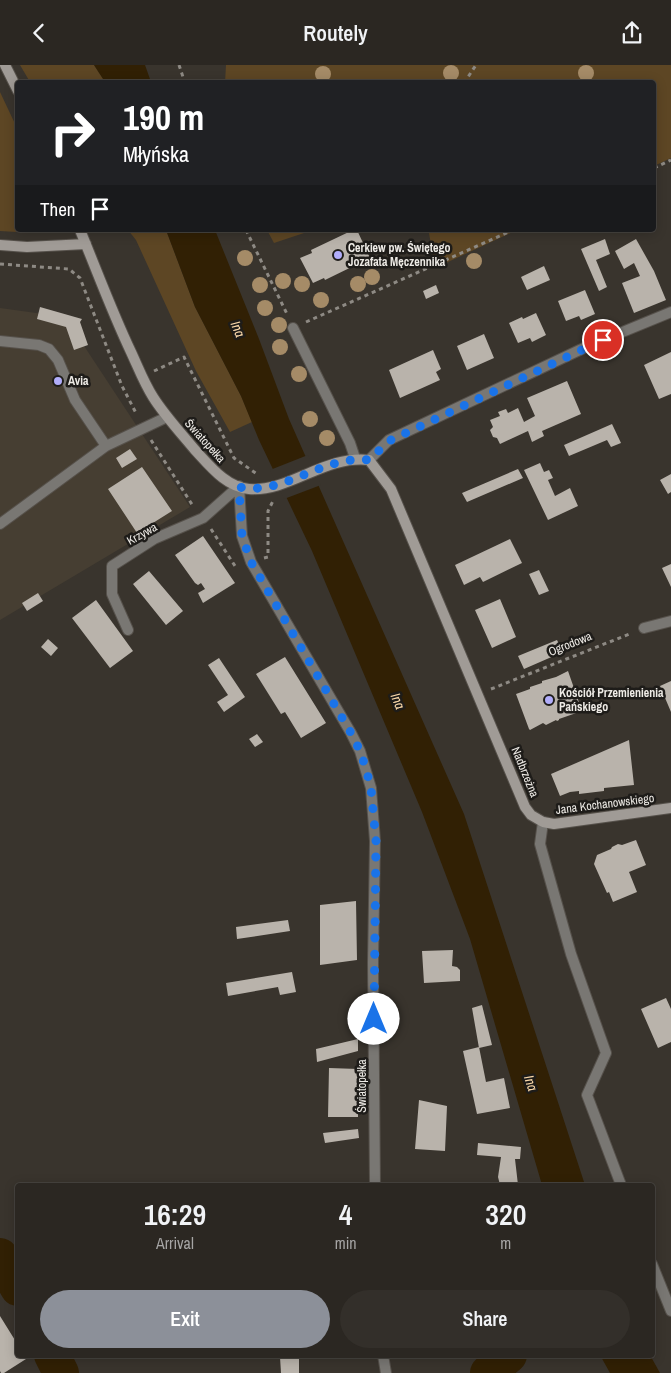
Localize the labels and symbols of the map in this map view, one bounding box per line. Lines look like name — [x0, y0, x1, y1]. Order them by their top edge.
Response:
place label: Cerkiew pw. Świętego Jozafata Męczennika — [348, 240, 450, 270]
marker: Cerkiew pw. Świętego Jozafata Męczennika — [332, 249, 344, 261]
water label: Ina — [227, 318, 249, 340]
pin — [582, 319, 624, 361]
place label: Avia — [68, 373, 89, 389]
marker: Avia — [52, 375, 64, 387]
street label: Światopełka — [181, 416, 229, 467]
street label: Krzywa — [124, 519, 160, 549]
street label: Ogrodowa — [546, 628, 595, 660]
place label: Kościół Przemienienia Pańskiego — [559, 685, 664, 715]
water label: Ina — [387, 690, 409, 712]
marker: Kościół Przemienienia Pańskiego — [543, 694, 555, 706]
street label: Nadbrzeżna — [508, 744, 543, 800]
street label: Jana Kochanowskiego — [555, 790, 655, 818]
position arrow — [347, 992, 399, 1044]
street label: Światopełka — [354, 1059, 370, 1113]
water label: Ina — [520, 1073, 542, 1093]

